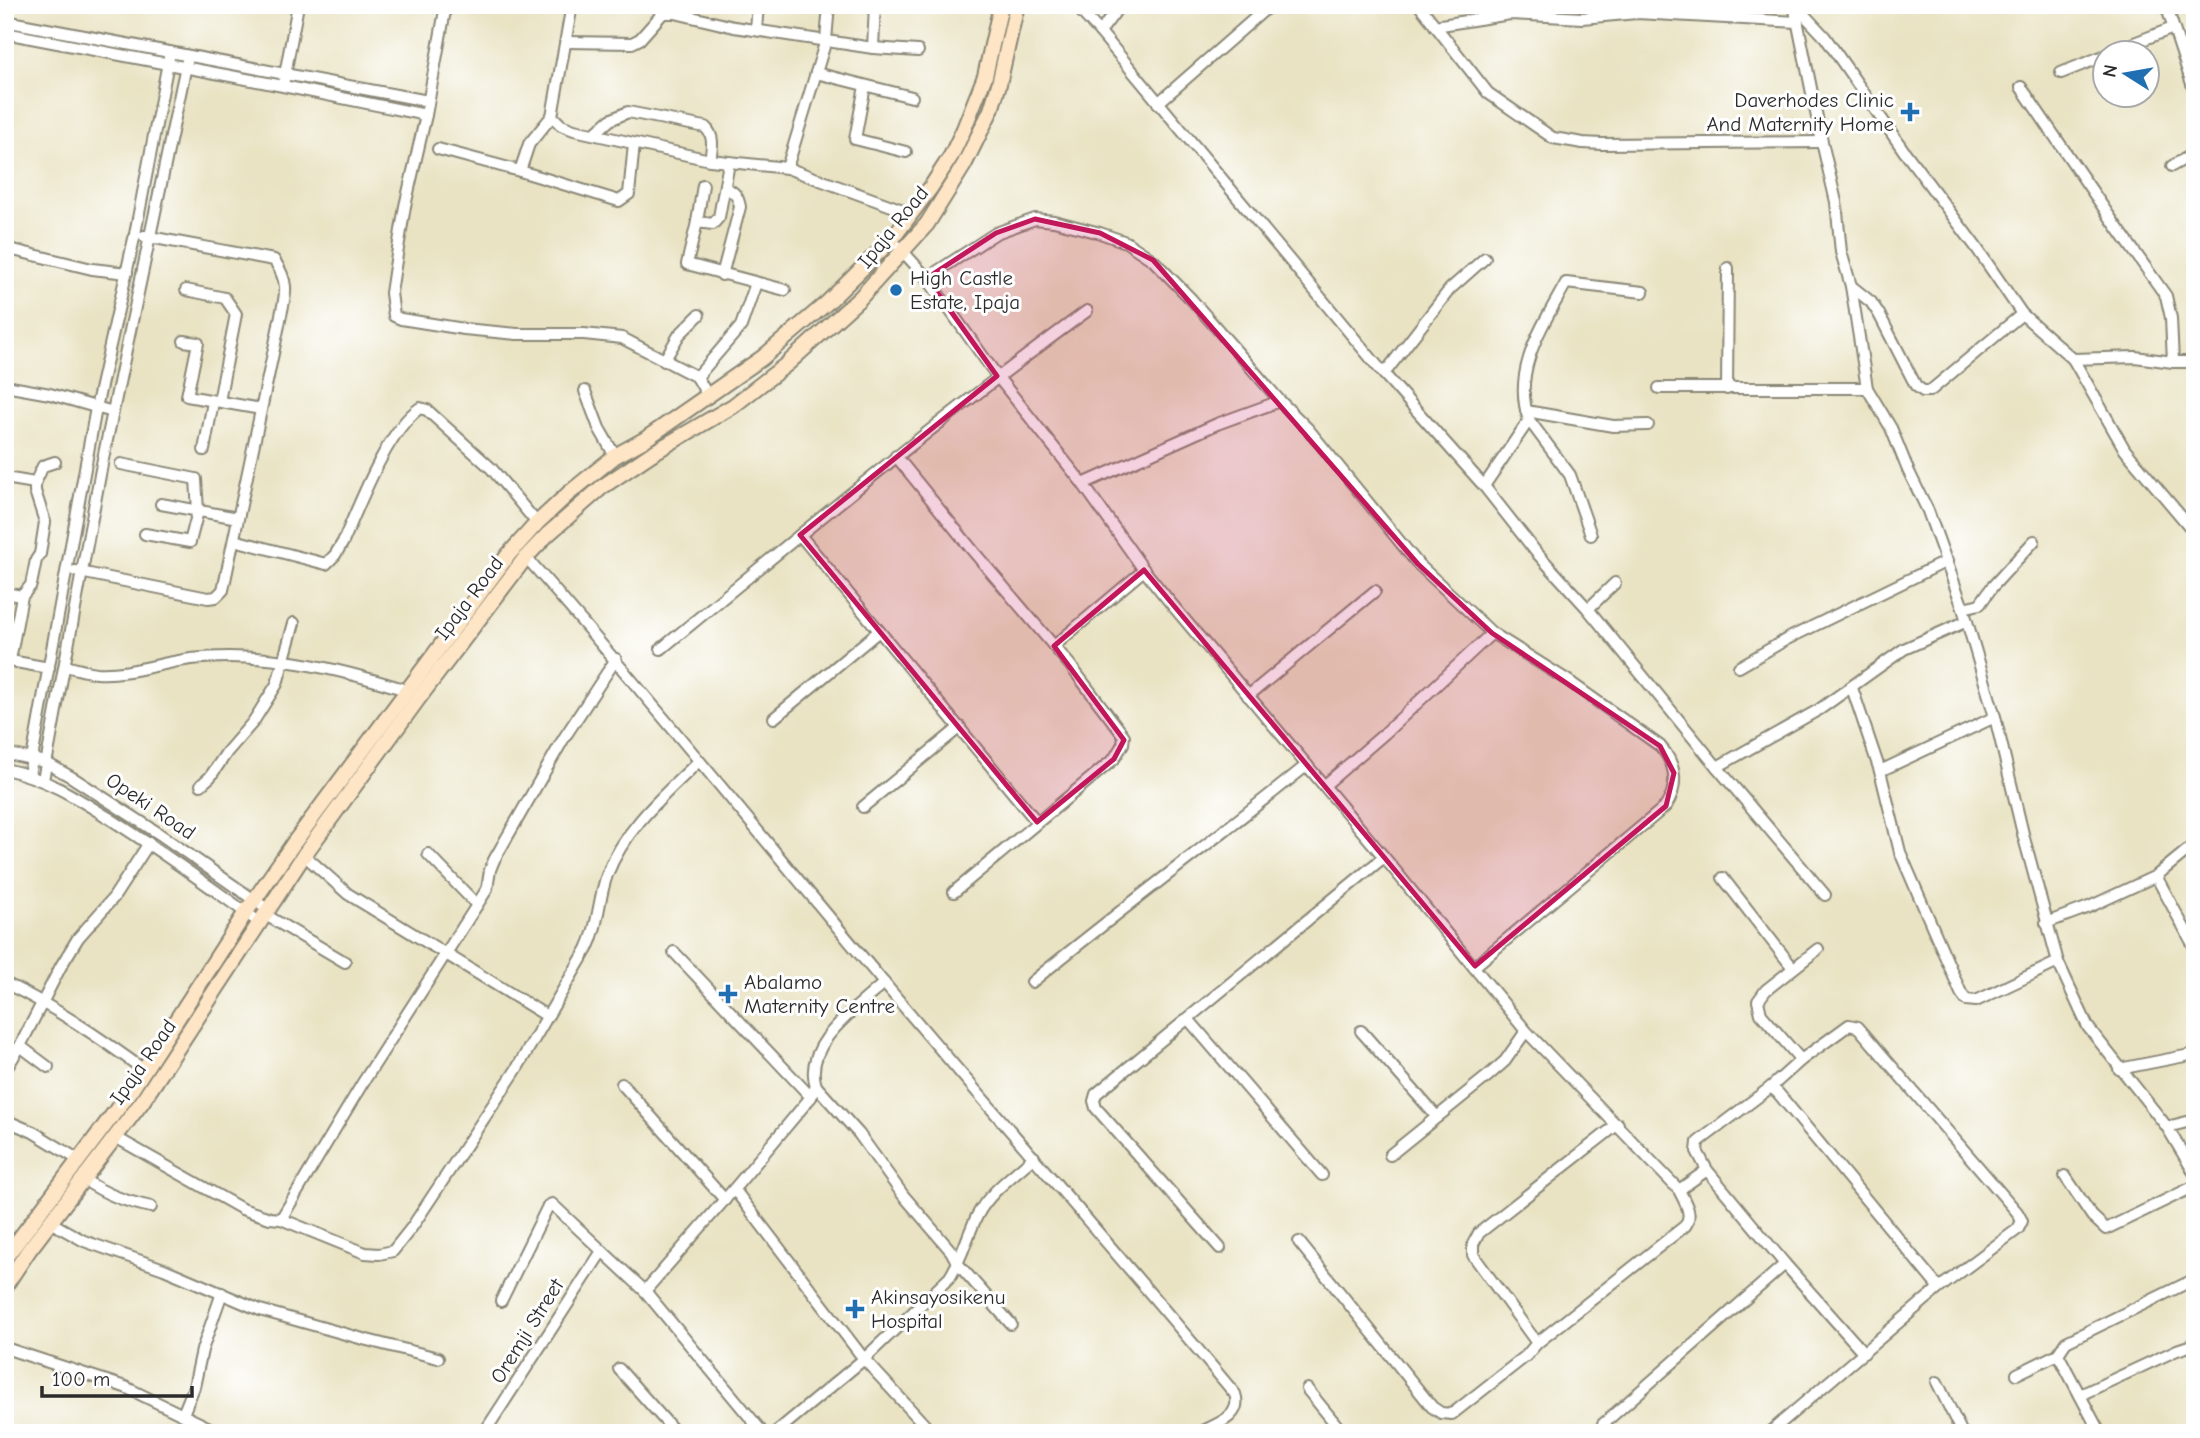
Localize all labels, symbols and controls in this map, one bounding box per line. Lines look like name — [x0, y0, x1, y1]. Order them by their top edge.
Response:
north arrow — [2092, 38, 2162, 108]
text: N — [2098, 63, 2122, 79]
place label: Daverhodes Clinic And Maternity Home — [1706, 88, 1894, 136]
marker: Daverhodes Clinic And Maternity Home — [1900, 102, 1920, 122]
street label: Ipaja Road — [853, 181, 933, 273]
place label: High Castle Estate, Ipaja — [910, 266, 1020, 314]
marker: High Castle Estate, Ipaja — [888, 282, 904, 298]
street label: Ipaja Road — [430, 551, 508, 645]
street label: Opeki Road — [102, 767, 200, 845]
place label: Abalamo Maternity Centre — [744, 970, 895, 1018]
marker: Abalamo Maternity Centre — [718, 984, 738, 1004]
street label: Ipaja Road — [105, 1015, 181, 1109]
street label: Oremji Street — [485, 1273, 569, 1388]
place label: Akinsayosikenu Hospital — [871, 1285, 1005, 1333]
marker: Akinsayosikenu Hospital — [845, 1299, 865, 1319]
scale bar — [42, 1354, 192, 1398]
text: 100 m — [52, 1367, 110, 1391]

